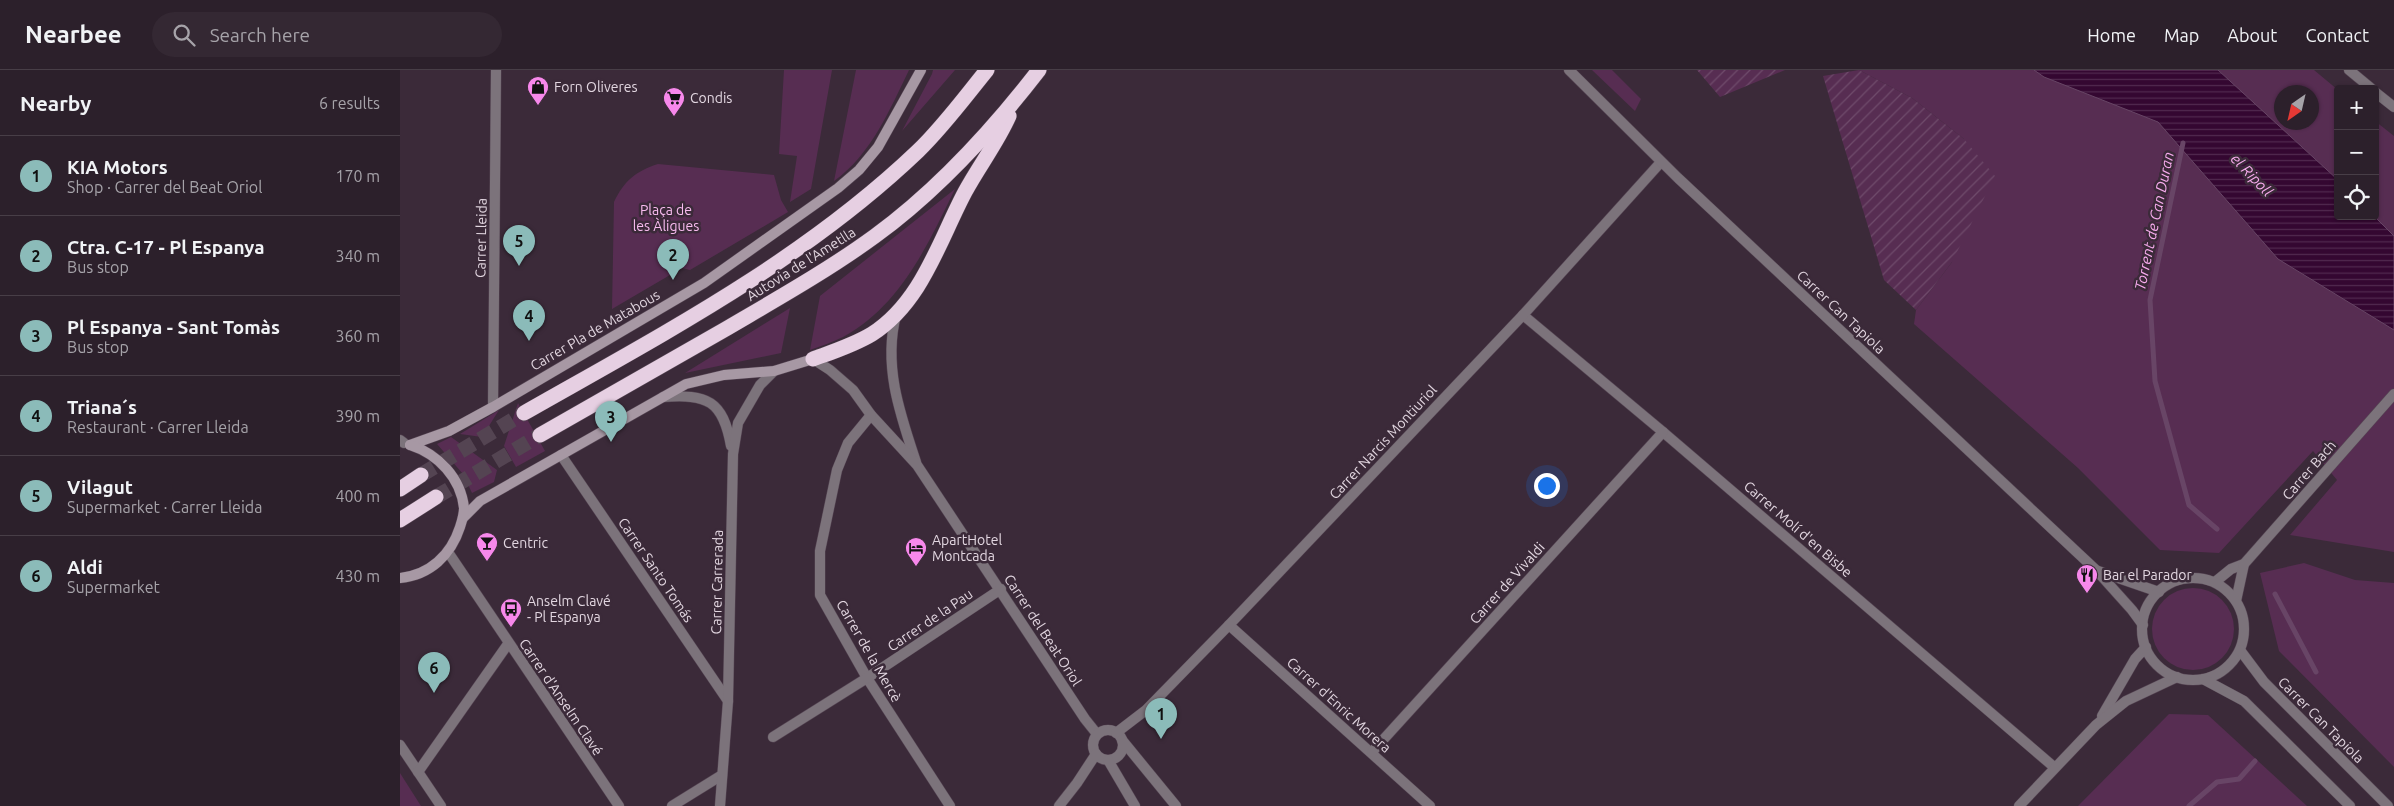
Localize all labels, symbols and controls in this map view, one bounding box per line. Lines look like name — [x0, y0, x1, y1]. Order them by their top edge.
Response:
search box — [152, 12, 502, 57]
text: Nearbee — [25, 21, 122, 48]
icon: search — [170, 21, 198, 49]
text: Search here — [210, 24, 310, 46]
text: Home — [2087, 25, 2136, 45]
text: Map — [2164, 25, 2199, 45]
text: About — [2227, 25, 2277, 45]
text: Contact — [2305, 25, 2369, 45]
shop icon: Forn Oliveres — [526, 75, 550, 106]
place label: Forn Oliveres — [554, 79, 638, 95]
north arrow — [2274, 85, 2319, 130]
map controls — [2334, 85, 2379, 220]
button: + — [2334, 85, 2379, 130]
supermarket icon: Condis — [662, 86, 686, 117]
place label: Condis — [690, 90, 732, 106]
text: Nearby — [20, 91, 91, 115]
text: 6 results — [319, 94, 380, 112]
button: − — [2334, 130, 2379, 175]
water label: Torrent de Can Duran — [2131, 150, 2177, 292]
water label: el Ripoll — [2228, 150, 2277, 200]
text: KIA Motors — [67, 156, 168, 178]
text: 1 — [31, 167, 41, 185]
text: 170 m — [335, 167, 380, 185]
button: locate — [2334, 175, 2379, 220]
text: Shop · Carrer del Beat Oriol — [67, 178, 262, 196]
street label: Carrer Lleida — [472, 198, 490, 278]
park label: Plaça de les Àligues — [633, 202, 699, 234]
street label: Autovia de l'Ametlla — [744, 224, 858, 304]
pin: 5 — [503, 225, 535, 266]
text: Ctra. C-17 - Pl Espanya — [67, 236, 265, 258]
pin: 2 — [657, 239, 689, 280]
text: 2 — [31, 247, 41, 265]
text: 340 m — [335, 247, 380, 265]
text: Bus stop — [67, 258, 129, 276]
street label: Carrer Can Tapiola — [1794, 267, 1888, 357]
street label: Carrer Pla de Matabous — [527, 286, 663, 374]
pin: 4 — [513, 300, 545, 341]
text: Pl Espanya - Sant Tomàs — [67, 316, 280, 338]
text: 3 — [31, 327, 41, 345]
text: 360 m — [335, 327, 380, 345]
text: Bus stop — [67, 338, 129, 356]
street label: Carrer Narcis Montiuriol — [1326, 381, 1440, 502]
text: Triana´s — [67, 396, 137, 418]
pin: 3 — [595, 401, 627, 442]
text: 4 — [31, 407, 41, 425]
text: 390 m — [335, 407, 380, 425]
text: Restaurant · Carrer Lleida — [67, 418, 249, 436]
street label: Carrer Bach — [2279, 437, 2339, 503]
your location — [1534, 473, 1560, 499]
text: Vilagut — [67, 476, 133, 498]
street label: Carrer Molí d'en Bisbe — [1741, 478, 1855, 580]
text: 5 — [31, 487, 41, 505]
text: 400 m — [335, 487, 380, 505]
text: Supermarket · Carrer Lleida — [67, 498, 262, 516]
street label: Carrer Santo Tomás — [615, 515, 697, 625]
street label: Carrer Carrerada — [708, 530, 726, 634]
bar icon: Centric — [475, 531, 499, 562]
place label: ApartHotel Montcada — [932, 532, 1002, 564]
place label: Centric — [503, 535, 548, 551]
hotel icon: ApartHotel Montcada — [904, 536, 928, 567]
street label: Carrer de Vivaldi — [1466, 539, 1548, 627]
text: Aldi — [67, 556, 103, 578]
restaurant icon: Bar el Parador — [2075, 563, 2099, 594]
text: 6 — [31, 567, 41, 585]
text: 430 m — [335, 567, 380, 585]
place label: Bar el Parador — [2103, 567, 2193, 583]
street label: Carrer del Beat Oriol — [1001, 571, 1085, 689]
text: Supermarket — [67, 578, 160, 596]
street label: Carrer de la Pau — [884, 586, 976, 654]
place label: Anselm Clavé - Pl Espanya — [527, 593, 611, 625]
bus stop icon: Anselm Clavé - Pl Espanya — [499, 597, 523, 628]
street label: Carrer de la Mercè — [833, 597, 905, 705]
street label: Carrer d'Anselm Clavé — [516, 636, 606, 758]
pin: 6 — [418, 652, 450, 693]
street label: Carrer d'Enric Morera — [1284, 654, 1394, 756]
street label: Carrer Can Tapiola — [2275, 674, 2367, 766]
pin: 1 — [1145, 698, 1177, 739]

